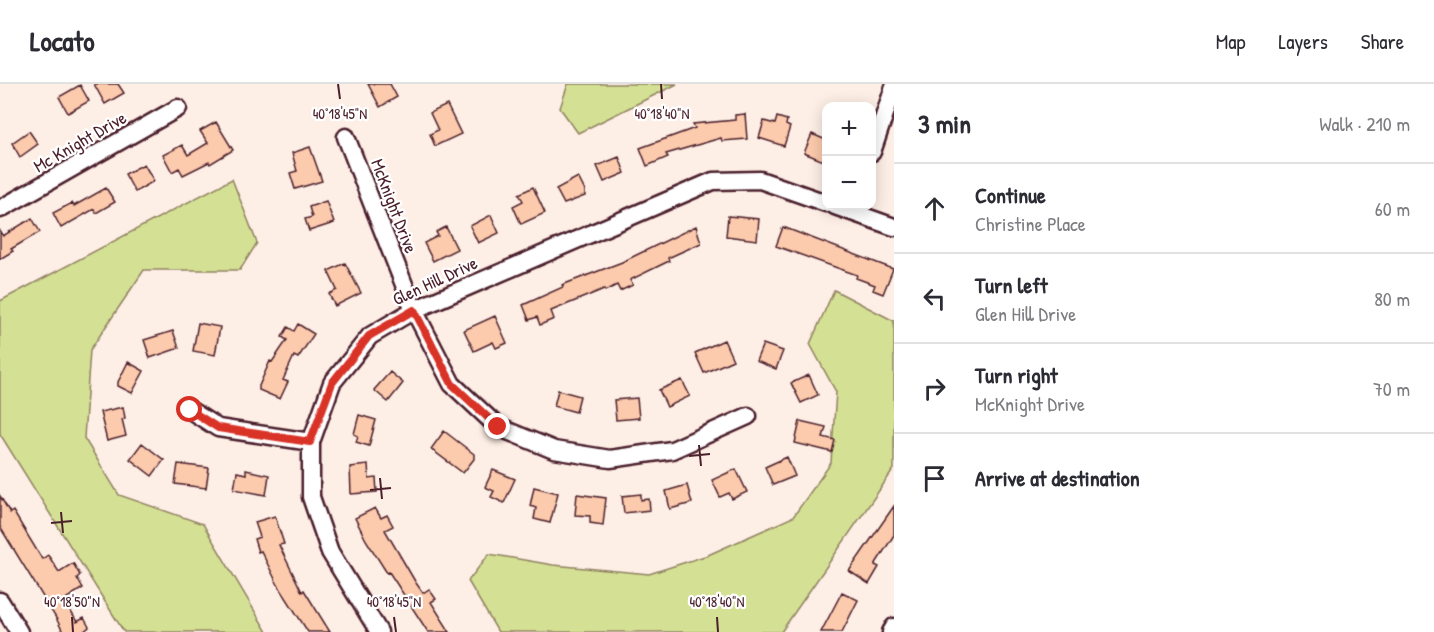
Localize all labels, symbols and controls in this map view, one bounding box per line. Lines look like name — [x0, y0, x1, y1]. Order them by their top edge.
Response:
text: Locato — [30, 22, 94, 60]
text: Map — [1216, 27, 1245, 56]
text: Layers — [1278, 27, 1328, 56]
text: Share — [1361, 27, 1404, 56]
map controls — [822, 102, 876, 210]
button: + — [822, 102, 876, 156]
text: 40°18'45"N — [313, 103, 367, 124]
text: 40°18'40"N — [634, 103, 690, 124]
street label: Mc Knight Drive — [29, 105, 131, 178]
text: 3 min — [918, 106, 971, 141]
text: Walk · 210 m — [1319, 110, 1410, 137]
street label: McKnight Drive — [365, 155, 424, 257]
button: − — [822, 156, 876, 210]
text: Continue — [975, 180, 1046, 210]
icon: ahead — [918, 192, 951, 225]
text: 60 m — [1375, 195, 1410, 222]
text: Christine Place — [975, 210, 1086, 237]
street label: Glen Hill Drive — [388, 250, 481, 311]
text: Turn left — [975, 270, 1048, 300]
icon: left — [918, 282, 951, 315]
text: 80 m — [1374, 285, 1410, 312]
text: Glen Hill Drive — [975, 300, 1076, 327]
text: Turn right — [975, 360, 1058, 390]
icon: right — [918, 372, 951, 405]
text: 70 m — [1373, 375, 1410, 402]
text: McKnight Drive — [975, 390, 1085, 417]
route start — [176, 396, 202, 422]
route end — [484, 413, 510, 439]
icon: arrive — [918, 462, 951, 495]
text: Arrive at destination — [975, 463, 1140, 493]
text: 40°18'50"N — [44, 591, 100, 612]
text: 40°18'45"N — [367, 591, 421, 612]
text: 40°18'40"N — [689, 591, 745, 612]

